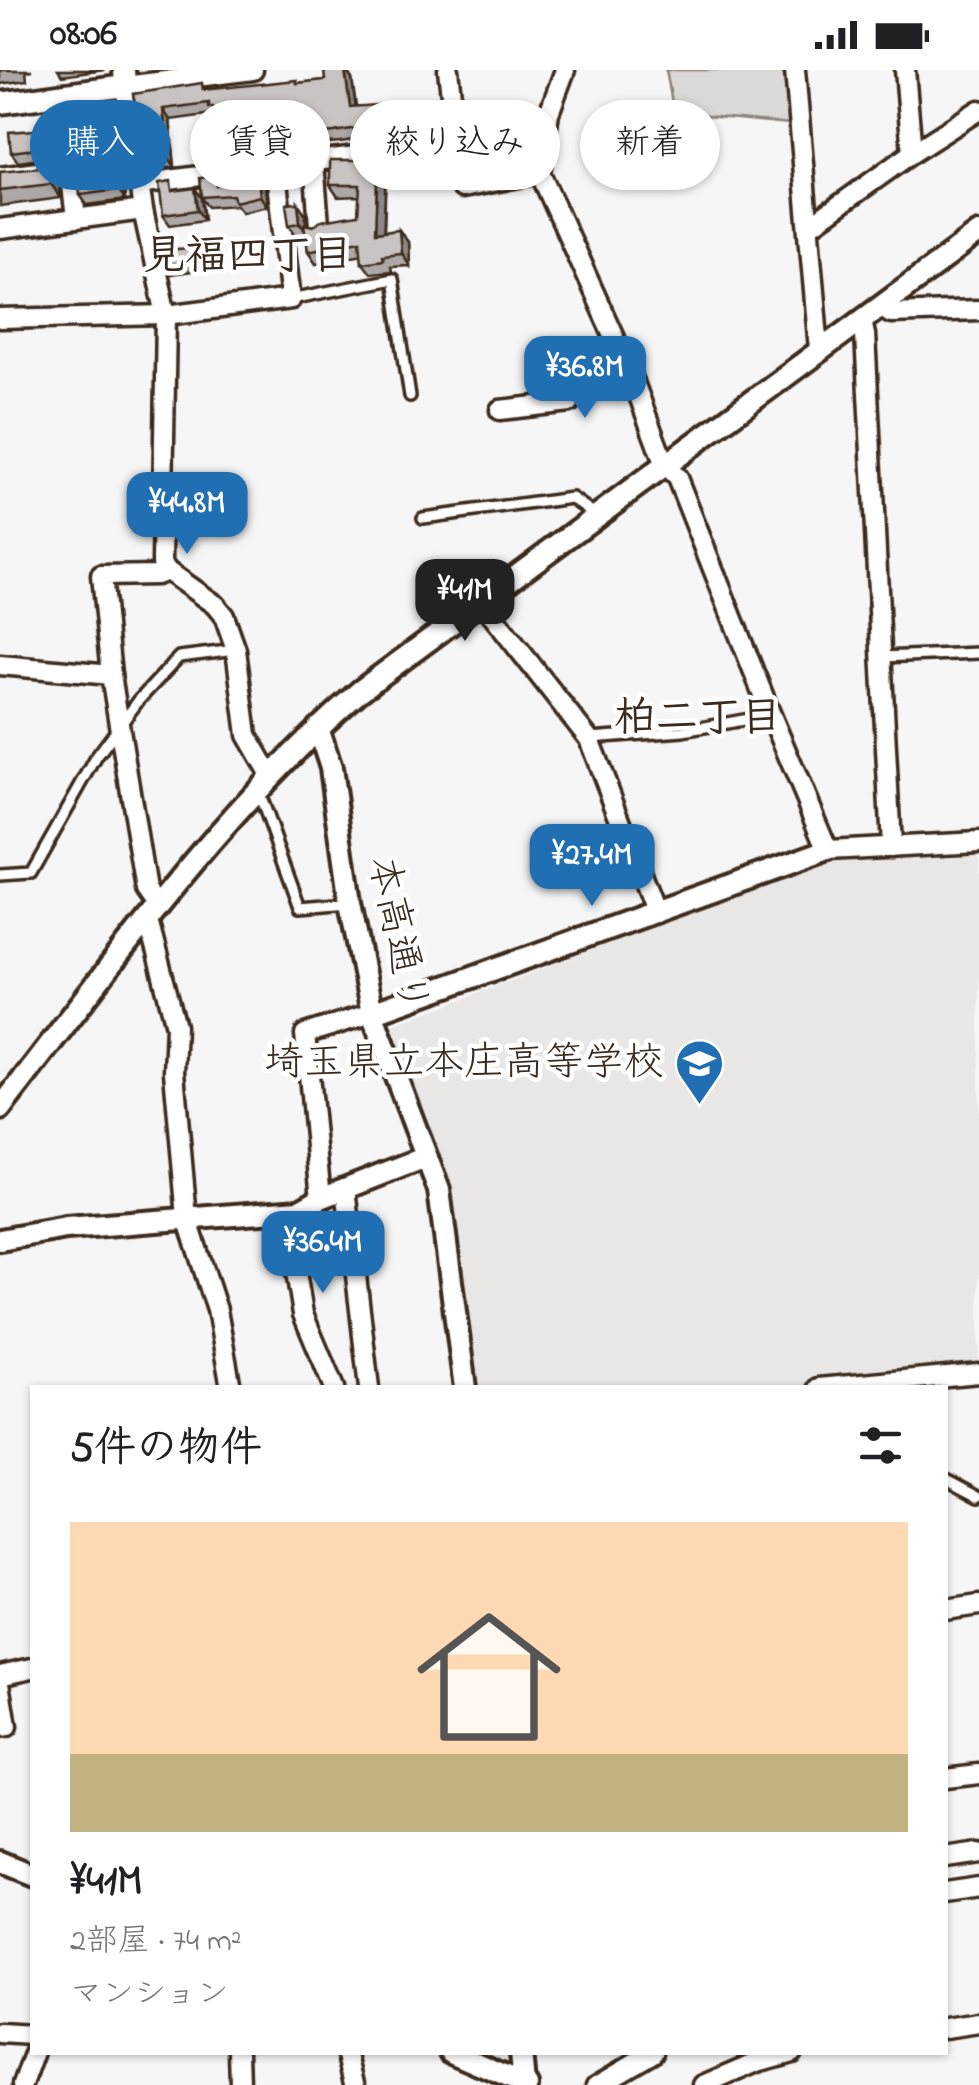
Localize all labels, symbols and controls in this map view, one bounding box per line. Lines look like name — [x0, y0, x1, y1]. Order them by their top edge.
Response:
text: 08:06 — [50, 7, 117, 63]
chip: 購入 — [30, 100, 170, 190]
chip: 賃貸 — [190, 100, 330, 190]
chip: 絞り込み — [350, 100, 560, 190]
chip: 新着 — [580, 100, 720, 190]
district label: 見福四丁目 — [143, 227, 353, 288]
pin: ¥36.8M — [504, 336, 666, 421]
text: ¥36.8M — [546, 345, 624, 392]
pin: ¥44.8M — [106, 472, 268, 557]
text: ¥44.8M — [149, 481, 225, 528]
pin: ¥41M — [406, 559, 524, 644]
text: ¥41M — [437, 568, 493, 615]
district label: 柏二丁目 — [614, 689, 782, 750]
pin: ¥27.4M — [511, 824, 673, 909]
text: ¥27.4M — [552, 833, 632, 880]
street label: 本高通り — [351, 851, 441, 1019]
place label: 埼玉県立本庄高等学校 — [264, 1035, 664, 1094]
school or university icon: 埼玉県立本庄高等学校 — [673, 1038, 725, 1106]
pin: ¥36.4M — [242, 1211, 404, 1296]
text: ¥36.4M — [284, 1220, 362, 1267]
icon: filters — [853, 1418, 908, 1473]
text: 5件の物件 — [70, 1419, 262, 1480]
icon: home — [399, 1587, 579, 1767]
text: ¥41M — [70, 1852, 143, 1913]
text: 2部屋 · 74 m² — [70, 1919, 241, 1966]
text: マンション — [70, 1972, 229, 2019]

